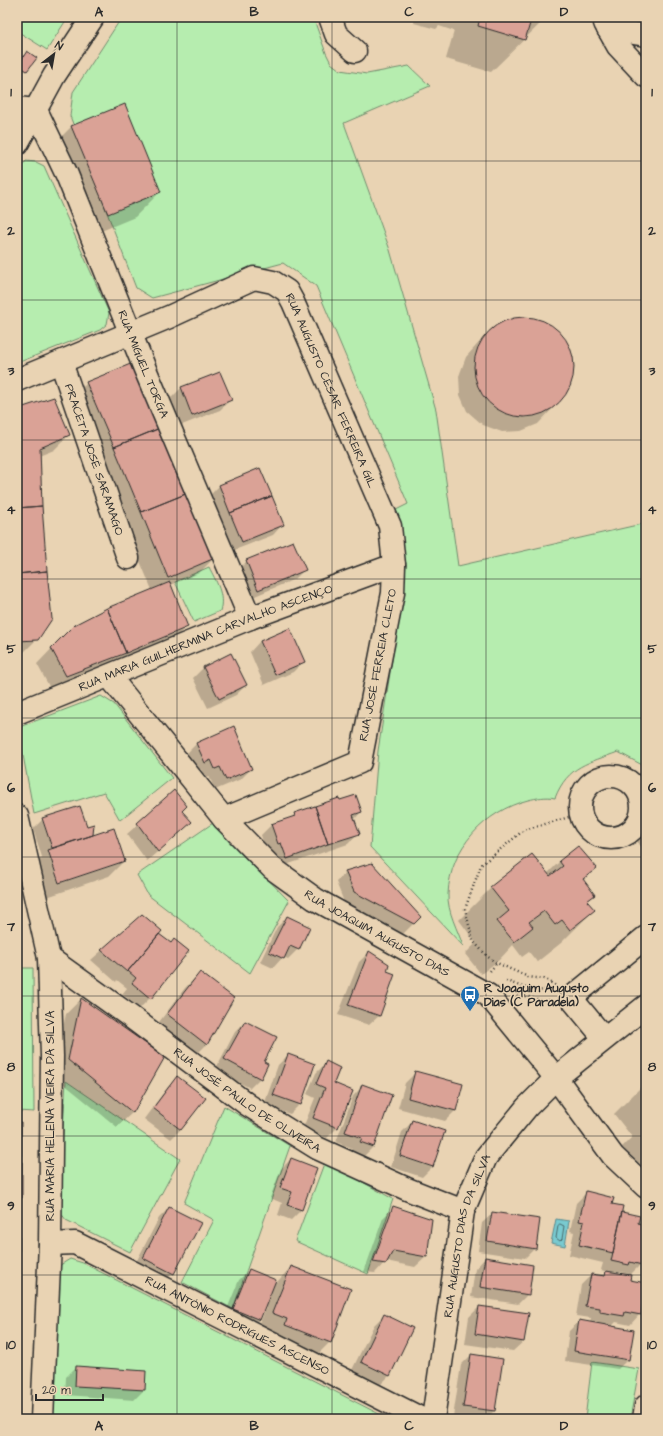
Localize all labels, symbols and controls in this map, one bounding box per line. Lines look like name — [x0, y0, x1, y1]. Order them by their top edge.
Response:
text: A — [95, 3, 104, 21]
text: B — [249, 3, 259, 21]
text: C — [404, 3, 414, 21]
text: D — [560, 3, 569, 21]
north arrow — [34, 34, 74, 74]
text: N — [52, 38, 66, 54]
text: 1 — [10, 83, 12, 101]
text: 1 — [651, 83, 653, 101]
text: 2 — [6, 222, 15, 240]
text: 2 — [647, 222, 656, 240]
street label: RUA AUGUSTO CÉSAR FERREIRA GIL — [281, 290, 381, 491]
street label: RUA MIGUEL TORGA — [114, 308, 173, 421]
text: 3 — [7, 362, 15, 380]
text: 3 — [648, 362, 656, 380]
street label: PRACETA JOSÉ SARAMAGO — [61, 381, 128, 538]
text: 4 — [7, 501, 16, 519]
text: 4 — [648, 501, 657, 519]
street label: RUA MARIA GUILHERMINA CARVALHO ASCENÇO — [76, 580, 335, 696]
street label: RUA JOSÉ FERREIA CLETO — [355, 587, 401, 743]
text: 5 — [6, 640, 16, 658]
text: 5 — [647, 640, 657, 658]
text: 6 — [7, 779, 16, 797]
text: 6 — [648, 779, 657, 797]
street label: RUA JOAQUIM AUGUSTO DIAS — [301, 885, 453, 981]
text: 7 — [6, 918, 16, 936]
text: 7 — [647, 918, 657, 936]
place label: R Joaquim Augusto Dias (C Paradela) — [484, 980, 589, 1011]
bus stop icon: R Joaquim Augusto Dias (C Paradela) — [459, 984, 481, 1012]
street label: RUA MARIA HELENA VIEIRA DA SILVA — [42, 1010, 59, 1221]
street label: RUA JOSÉ PAULO DE OLIVEIRA — [170, 1043, 324, 1157]
text: 8 — [7, 1058, 16, 1076]
text: 8 — [648, 1058, 657, 1076]
street label: RUA AUGUSTO DIAS DA SILVA — [439, 1151, 495, 1319]
text: 9 — [7, 1197, 15, 1215]
text: 9 — [648, 1197, 656, 1215]
street label: RUA ANTÓNIO RODRIGUES ASCENSO — [142, 1271, 332, 1379]
text: 10 — [6, 1336, 17, 1354]
text: 10 — [647, 1336, 658, 1354]
scale bar — [36, 1376, 103, 1402]
text: 20 m — [42, 1382, 71, 1399]
text: A — [95, 1417, 104, 1435]
text: B — [249, 1417, 259, 1435]
text: C — [404, 1417, 414, 1435]
text: D — [560, 1417, 569, 1435]

